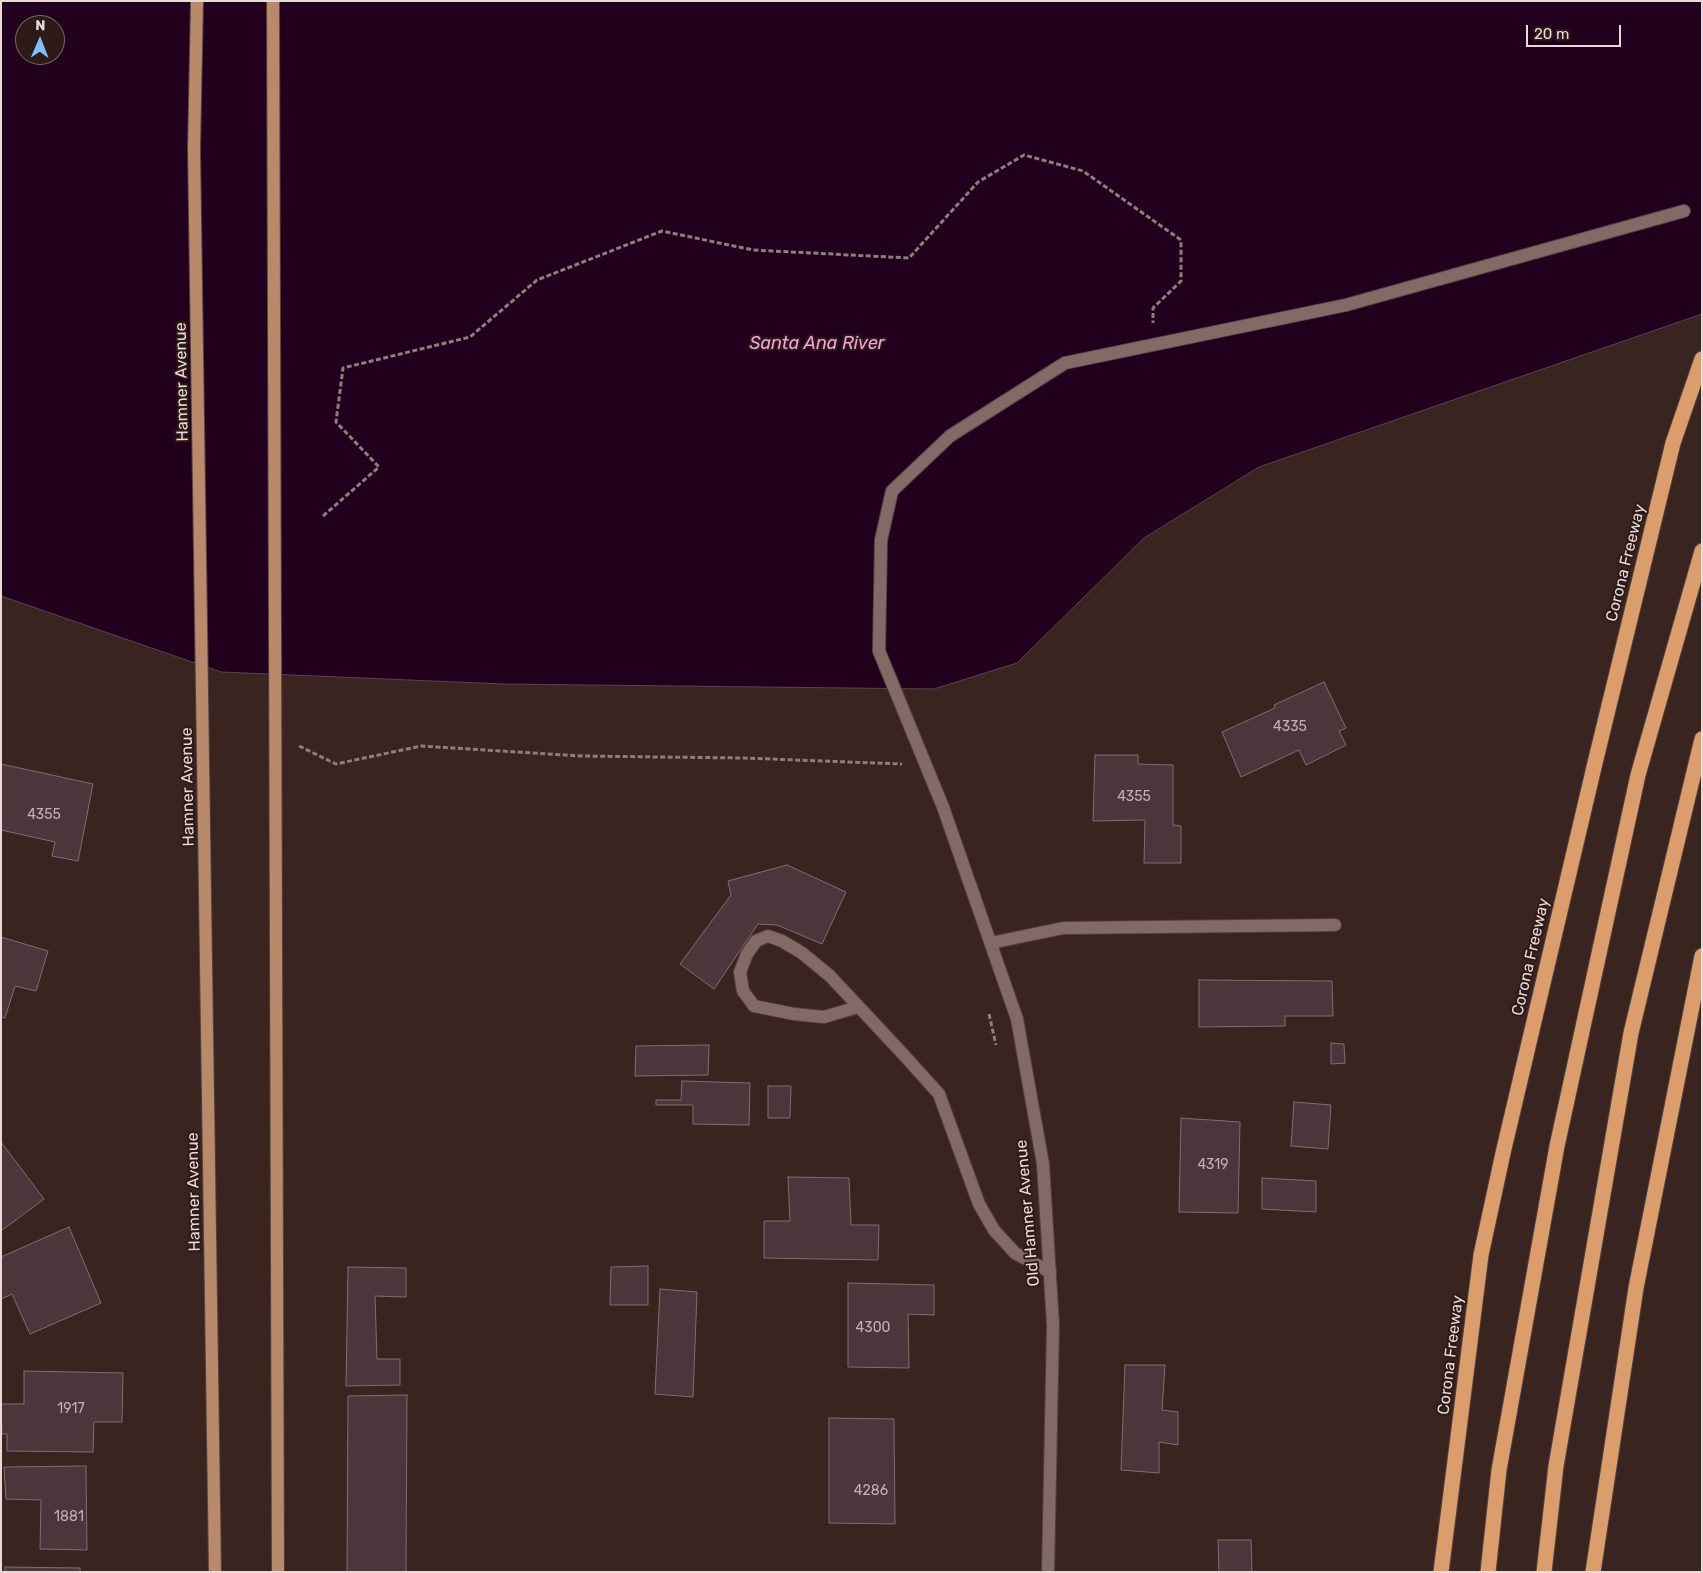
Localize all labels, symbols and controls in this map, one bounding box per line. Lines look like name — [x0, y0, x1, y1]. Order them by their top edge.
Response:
north arrow — [15, 15, 65, 65]
scale bar — [1528, 15, 1623, 47]
text: N — [35, 17, 45, 34]
text: 20 m — [1534, 25, 1569, 43]
street label: Hamner Avenue — [171, 322, 193, 442]
water label: Santa Ana River — [749, 333, 885, 355]
street label: Corona Freeway — [1602, 502, 1650, 624]
house number: 4335 — [1273, 719, 1307, 735]
street label: Hamner Avenue — [177, 727, 199, 847]
house number: 4355 — [1117, 789, 1151, 805]
house number: 4355 — [27, 807, 61, 823]
street label: Corona Freeway — [1508, 896, 1554, 1018]
street label: Hamner Avenue — [183, 1132, 205, 1252]
street label: Old Hamner Avenue — [1012, 1139, 1044, 1287]
house number: 4319 — [1197, 1157, 1229, 1173]
street label: Corona Freeway — [1434, 1294, 1468, 1416]
house number: 4300 — [856, 1320, 890, 1336]
house number: 1917 — [57, 1401, 85, 1417]
house number: 4286 — [854, 1483, 888, 1499]
house number: 1881 — [54, 1509, 84, 1525]

